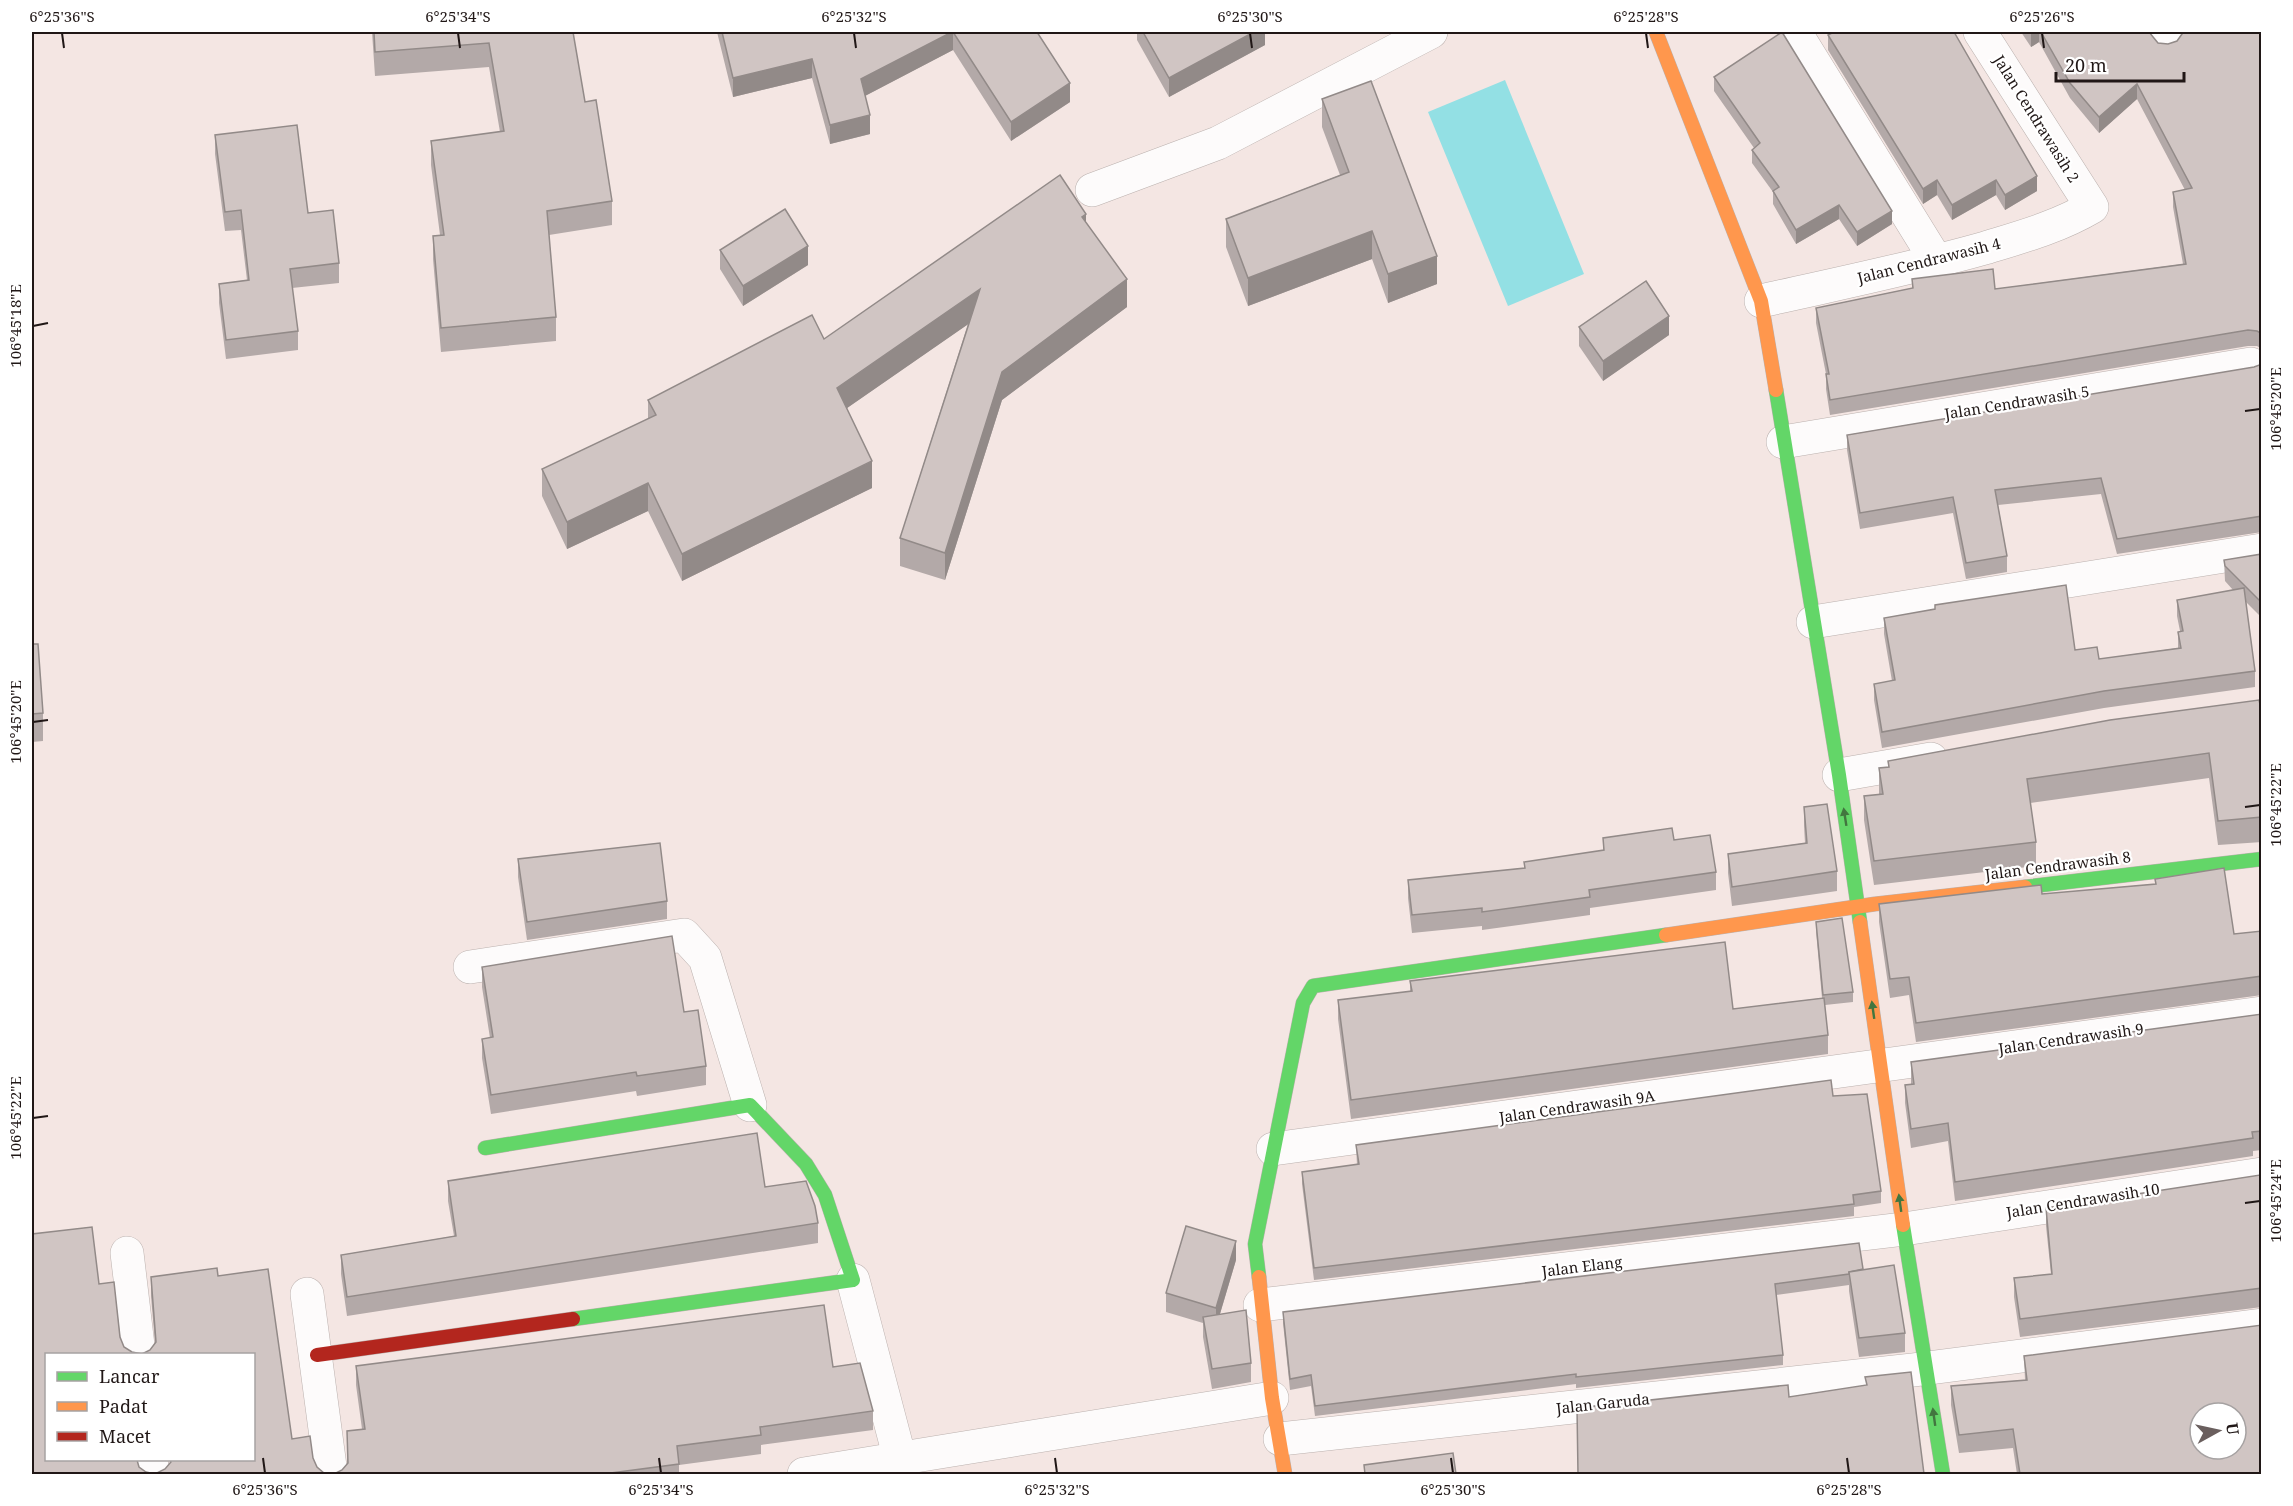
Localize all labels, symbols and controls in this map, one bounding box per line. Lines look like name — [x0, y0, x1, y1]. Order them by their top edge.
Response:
text: 6°25'36"S — [29, 6, 95, 26]
text: 6°25'34"S — [425, 6, 491, 26]
text: 6°25'32"S — [821, 6, 887, 26]
text: 6°25'30"S — [1217, 6, 1283, 26]
text: 6°25'28"S — [1613, 6, 1679, 26]
text: 6°25'26"S — [2009, 6, 2075, 26]
scale bar — [2056, 45, 2184, 83]
street label: Jalan Cendrawasih 2 — [1989, 50, 2084, 186]
text: 20 m — [2065, 53, 2107, 77]
street label: Jalan Cendrawasih 4 — [1854, 232, 2003, 288]
text: 106°45'18"E — [5, 284, 25, 368]
text: 106°45'20"E — [2265, 367, 2285, 451]
street label: Jalan Cendrawasih 5 — [1942, 381, 2091, 424]
text: 106°45'20"E — [5, 680, 25, 764]
text: 106°45'22"E — [2265, 763, 2285, 847]
one-way arrow — [1840, 808, 1849, 827]
street label: Jalan Cendrawasih 8 — [1983, 846, 2132, 884]
one-way arrow — [1869, 1001, 1878, 1020]
street label: Jalan Cendrawasih 9 — [1996, 1018, 2145, 1058]
text: 106°45'22"E — [5, 1076, 25, 1160]
street label: Jalan Cendrawasih 9A — [1497, 1085, 1656, 1127]
text: 106°45'24"E — [2265, 1159, 2285, 1243]
street label: Jalan Cendrawasih 10 — [2004, 1178, 2161, 1222]
one-way arrow — [1896, 1194, 1905, 1213]
street label: Jalan Elang — [1540, 1251, 1623, 1281]
legend — [45, 1353, 255, 1461]
text: Lancar — [99, 1364, 160, 1388]
street label: Jalan Garuda — [1554, 1388, 1651, 1418]
text: Padat — [99, 1394, 148, 1418]
north arrow — [2188, 1401, 2248, 1461]
one-way arrow — [1930, 1407, 1939, 1426]
text: U — [2221, 1421, 2245, 1436]
text: Macet — [99, 1424, 151, 1448]
text: 6°25'36"S — [232, 1479, 298, 1499]
text: 6°25'34"S — [628, 1479, 694, 1499]
text: 6°25'32"S — [1024, 1479, 1090, 1499]
text: 6°25'30"S — [1420, 1479, 1486, 1499]
text: 6°25'28"S — [1816, 1479, 1882, 1499]

